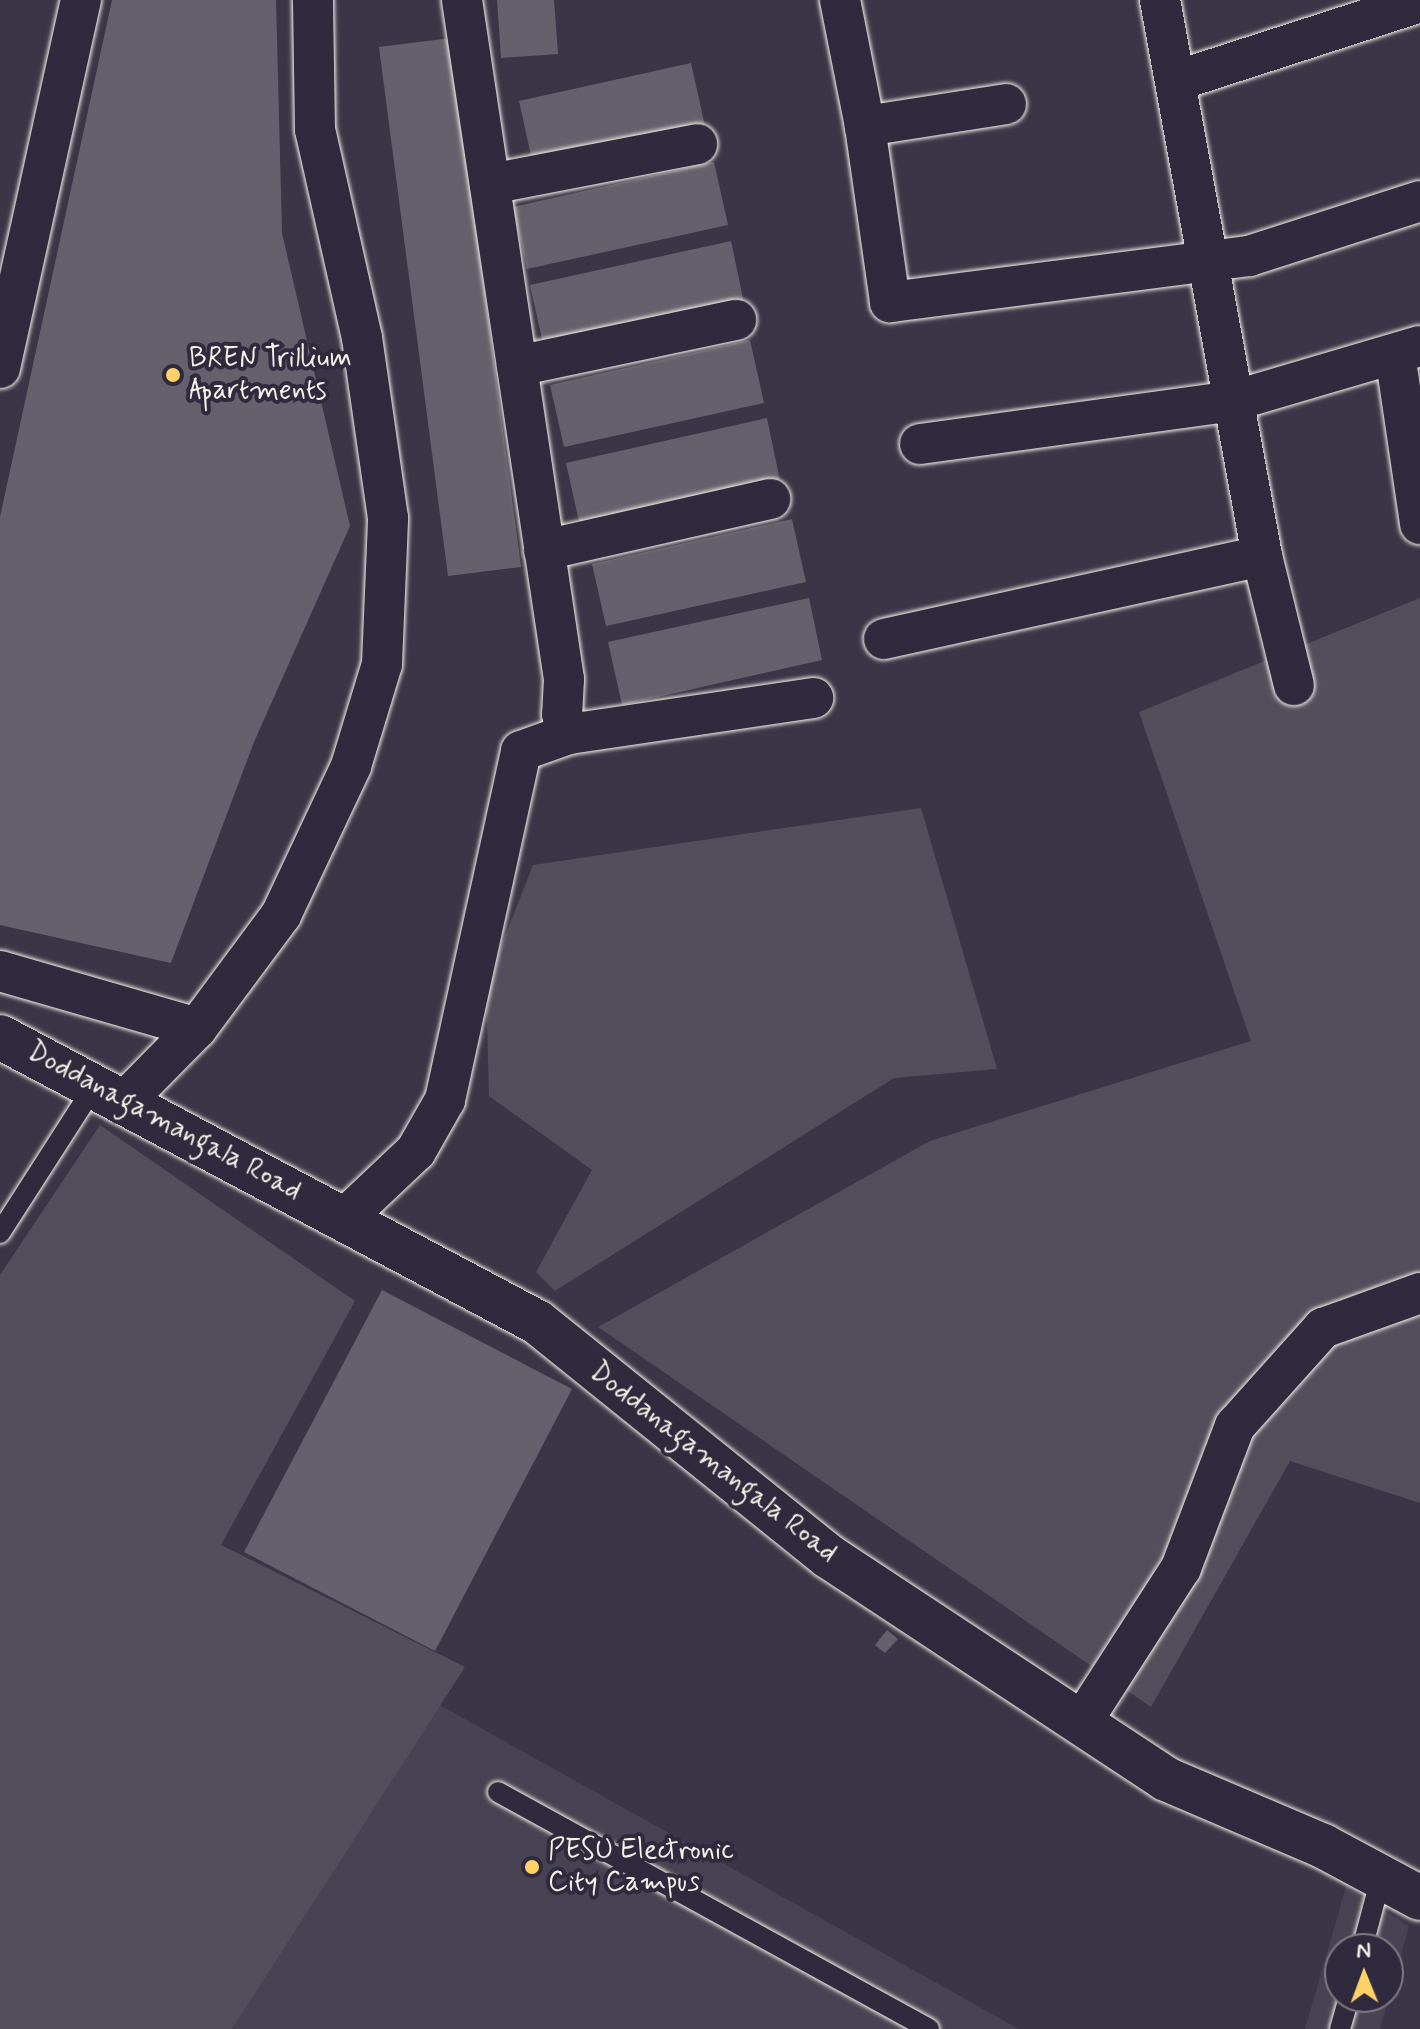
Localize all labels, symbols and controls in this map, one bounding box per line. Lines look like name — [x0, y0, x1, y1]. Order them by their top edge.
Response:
place label: BREN Trillium Apartments — [189, 342, 352, 408]
marker: BREN Trillium Apartments — [164, 366, 182, 384]
street label: Doddanagamangala Road — [22, 1036, 306, 1208]
street label: Doddanagamangala Road — [583, 1356, 843, 1570]
place label: PESU Electronic City Campus — [548, 1834, 734, 1900]
marker: PESU Electronic City Campus — [523, 1858, 541, 1876]
north arrow — [1324, 1933, 1404, 2013]
text: N — [1356, 1937, 1371, 1965]

